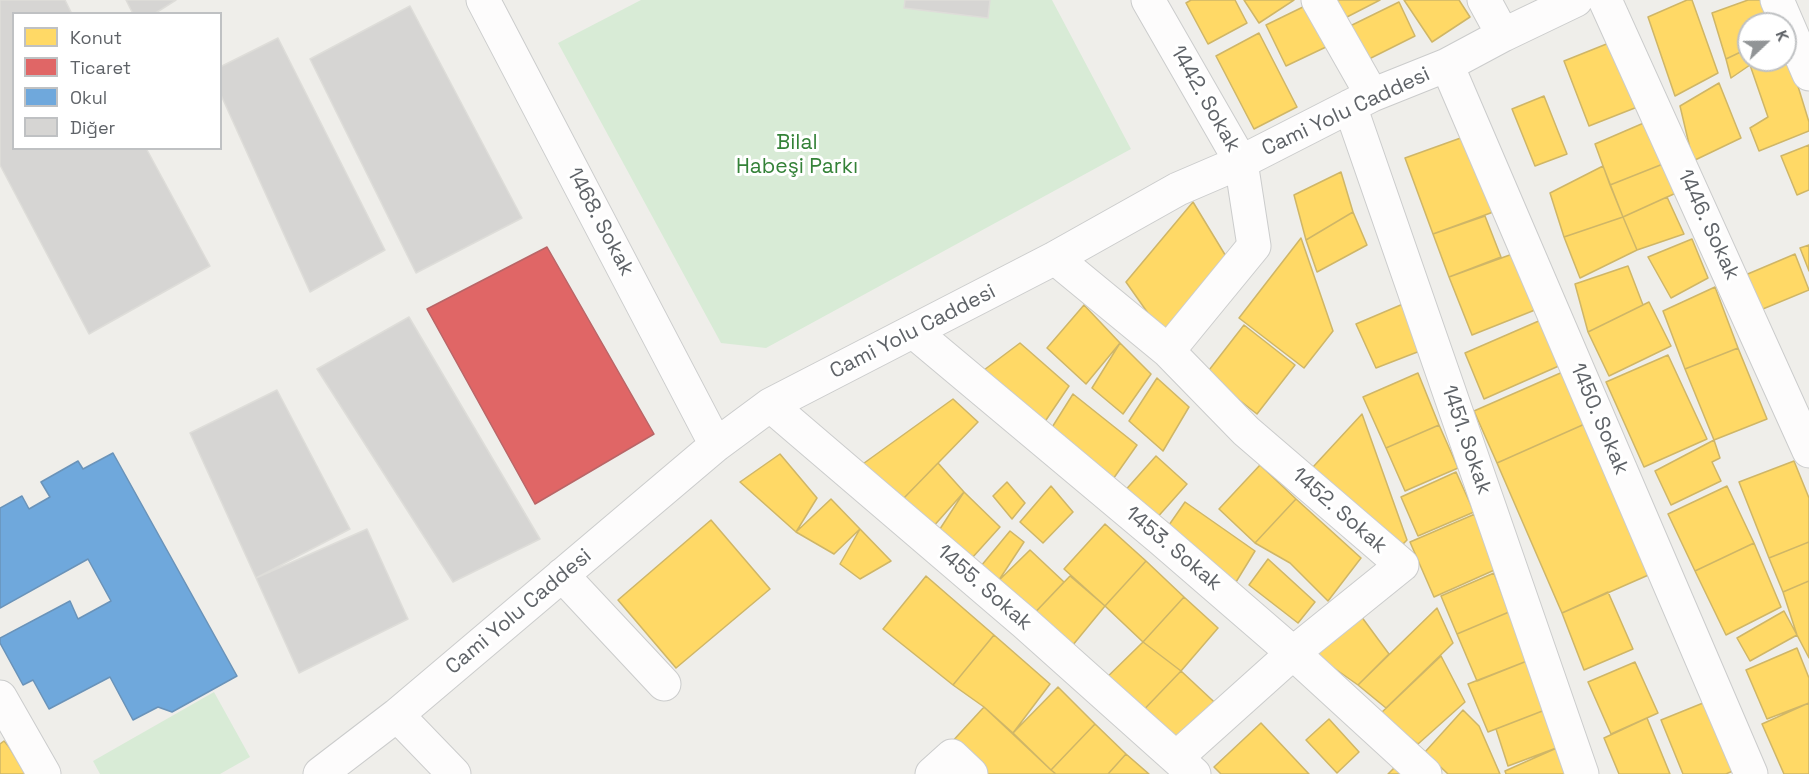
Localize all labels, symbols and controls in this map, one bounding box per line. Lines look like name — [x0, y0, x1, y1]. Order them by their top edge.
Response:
legend — [12, 12, 222, 150]
north arrow — [1737, 12, 1797, 72]
text: Konut — [70, 26, 122, 49]
text: K — [1771, 27, 1794, 44]
street label: 1442. Sokak — [1164, 41, 1246, 157]
text: Ticaret — [70, 56, 131, 79]
street label: Cami Yolu Caddesi — [1258, 62, 1434, 162]
text: Okul — [70, 86, 107, 109]
text: Diğer — [70, 116, 115, 139]
park label: Bilal Habeşi Parkı — [736, 130, 858, 180]
street label: 1468. Sokak — [561, 164, 639, 280]
street label: 1446. Sokak — [1671, 166, 1745, 284]
street label: Cami Yolu Caddesi — [826, 279, 1000, 385]
street label: 1450. Sokak — [1564, 359, 1634, 479]
street label: 1451. Sokak — [1436, 382, 1496, 498]
street label: 1452. Sokak — [1286, 463, 1392, 559]
street label: 1453. Sokak — [1120, 501, 1226, 597]
street label: 1455. Sokak — [931, 540, 1037, 636]
street label: Cami Yolu Caddesi — [441, 544, 597, 680]

